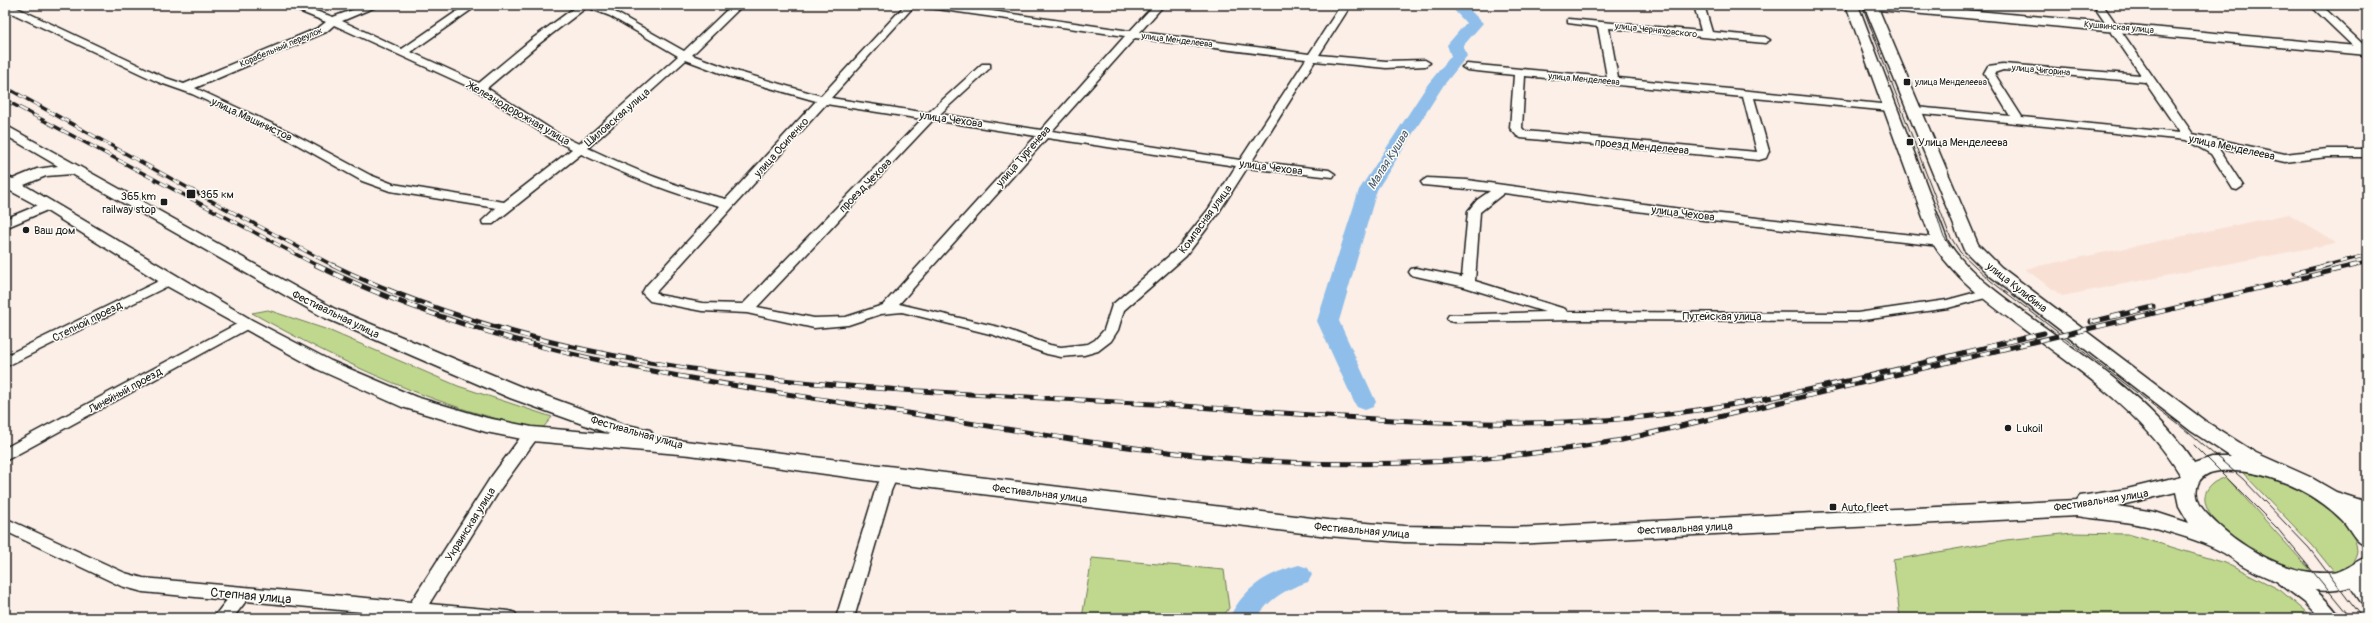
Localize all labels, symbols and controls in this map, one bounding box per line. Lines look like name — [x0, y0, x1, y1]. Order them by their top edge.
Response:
street label: Кушвинская улица — [2083, 19, 2154, 36]
street label: улица Черняховского — [1613, 21, 1698, 40]
street label: Корабельный переулок — [238, 25, 325, 70]
street label: улица Менделеева — [1140, 31, 1213, 50]
street label: улица Чигорина — [2010, 62, 2071, 79]
street label: улица Менделеева — [1547, 71, 1620, 88]
marker: улица Менделеева — [1902, 77, 1912, 87]
place label: улица Менделеева — [1914, 77, 1987, 88]
street label: Железнодорожная улица — [463, 78, 572, 148]
street label: Шиловская улица — [582, 85, 653, 149]
street label: улица Машинистов — [208, 95, 294, 144]
street label: улица Чехова — [917, 108, 983, 130]
street label: улица Осипенко — [751, 115, 811, 180]
street label: улица Тургенева — [993, 123, 1053, 190]
water label: Малая Кушва — [1364, 127, 1413, 192]
street label: улица Менделеева — [2187, 132, 2276, 163]
street label: проезд Менделеева — [1594, 136, 1690, 157]
place label: Улица Менделеева — [1918, 136, 2008, 149]
marker: Улица Менделеева — [1905, 137, 1915, 147]
street label: проезд Чехова — [836, 156, 894, 215]
street label: улица Чехова — [1238, 157, 1303, 178]
street label: Компасная улица — [1176, 183, 1235, 256]
marker: 365 км — [185, 188, 197, 200]
place label: 365 км — [200, 188, 234, 201]
place label: 365 km railway stop — [102, 190, 156, 216]
marker: 365 km railway stop — [159, 197, 169, 207]
street label: улица Чехова — [1650, 203, 1715, 224]
place label: Ваш дом — [34, 224, 75, 237]
marker: Ваш дом — [21, 225, 31, 235]
street label: улица Кулибина — [1983, 259, 2050, 315]
street label: Фестивальная улица — [290, 288, 382, 341]
street label: Степной проезд — [50, 298, 125, 345]
street label: Путейская улица — [1683, 310, 1761, 323]
street label: Линейный проезд — [85, 365, 165, 416]
street label: Фестивальная улица — [589, 413, 685, 452]
place label: Lukoil — [2016, 422, 2043, 435]
marker: Lukoil — [2003, 423, 2013, 433]
street label: Фестивальная улица — [992, 481, 1088, 506]
street label: Украинская улица — [443, 485, 498, 563]
street label: Фестивальная улица — [2053, 487, 2149, 514]
place label: Auto fleet — [1841, 501, 1889, 514]
marker: Auto fleet — [1828, 502, 1838, 512]
street label: Фестивальная улица — [1314, 520, 1410, 541]
street label: Фестивальная улица — [1637, 520, 1733, 537]
street label: Степная улица — [210, 584, 292, 608]

